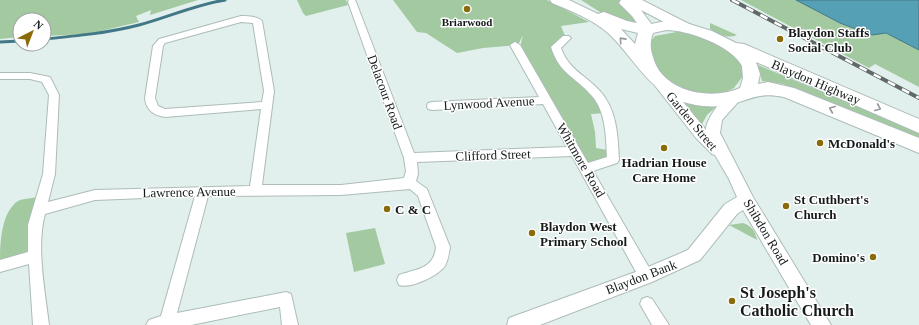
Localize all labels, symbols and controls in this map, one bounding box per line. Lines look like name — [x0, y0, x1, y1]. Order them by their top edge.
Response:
marker: Briarwood — [462, 4, 472, 14]
north arrow — [12, 12, 52, 52]
place label: Briarwood — [442, 16, 492, 28]
text: N — [32, 17, 46, 32]
place label: Blaydon Staffs Social Club — [788, 25, 869, 55]
marker: Blaydon Staffs Social Club — [775, 34, 785, 44]
one-way arrow — [620, 37, 627, 45]
street label: Delacour Road — [365, 53, 406, 132]
street label: Blaydon Highway — [769, 57, 863, 108]
street label: Garden Street — [663, 89, 721, 154]
street label: Lynwood Avenue — [443, 93, 535, 113]
one-way arrow — [874, 104, 881, 112]
one-way arrow — [828, 106, 836, 114]
street label: Whitmore Road — [554, 120, 609, 200]
place label: McDonald's — [828, 136, 895, 151]
marker: McDonald's — [815, 138, 825, 148]
marker: Hadrian House Care Home — [659, 143, 669, 153]
street label: Clifford Street — [455, 146, 531, 164]
place label: Hadrian House Care Home — [622, 155, 707, 185]
street label: Lawrence Avenue — [142, 184, 236, 200]
place label: St Cuthbert's Church — [794, 192, 869, 222]
street label: Shibdon Road — [741, 196, 792, 268]
marker: St Cuthbert's Church — [781, 201, 791, 211]
place label: C & C — [395, 202, 431, 217]
marker: C & C — [382, 204, 392, 214]
place label: Blaydon West Primary School — [540, 219, 627, 249]
marker: Blaydon West Primary School — [527, 228, 537, 238]
place label: Domino's — [812, 250, 865, 265]
marker: Domino's — [868, 252, 878, 262]
street label: Blaydon Bank — [603, 256, 679, 297]
place label: St Joseph's Catholic Church — [740, 284, 854, 319]
marker: St Joseph's Catholic Church — [727, 296, 737, 306]

